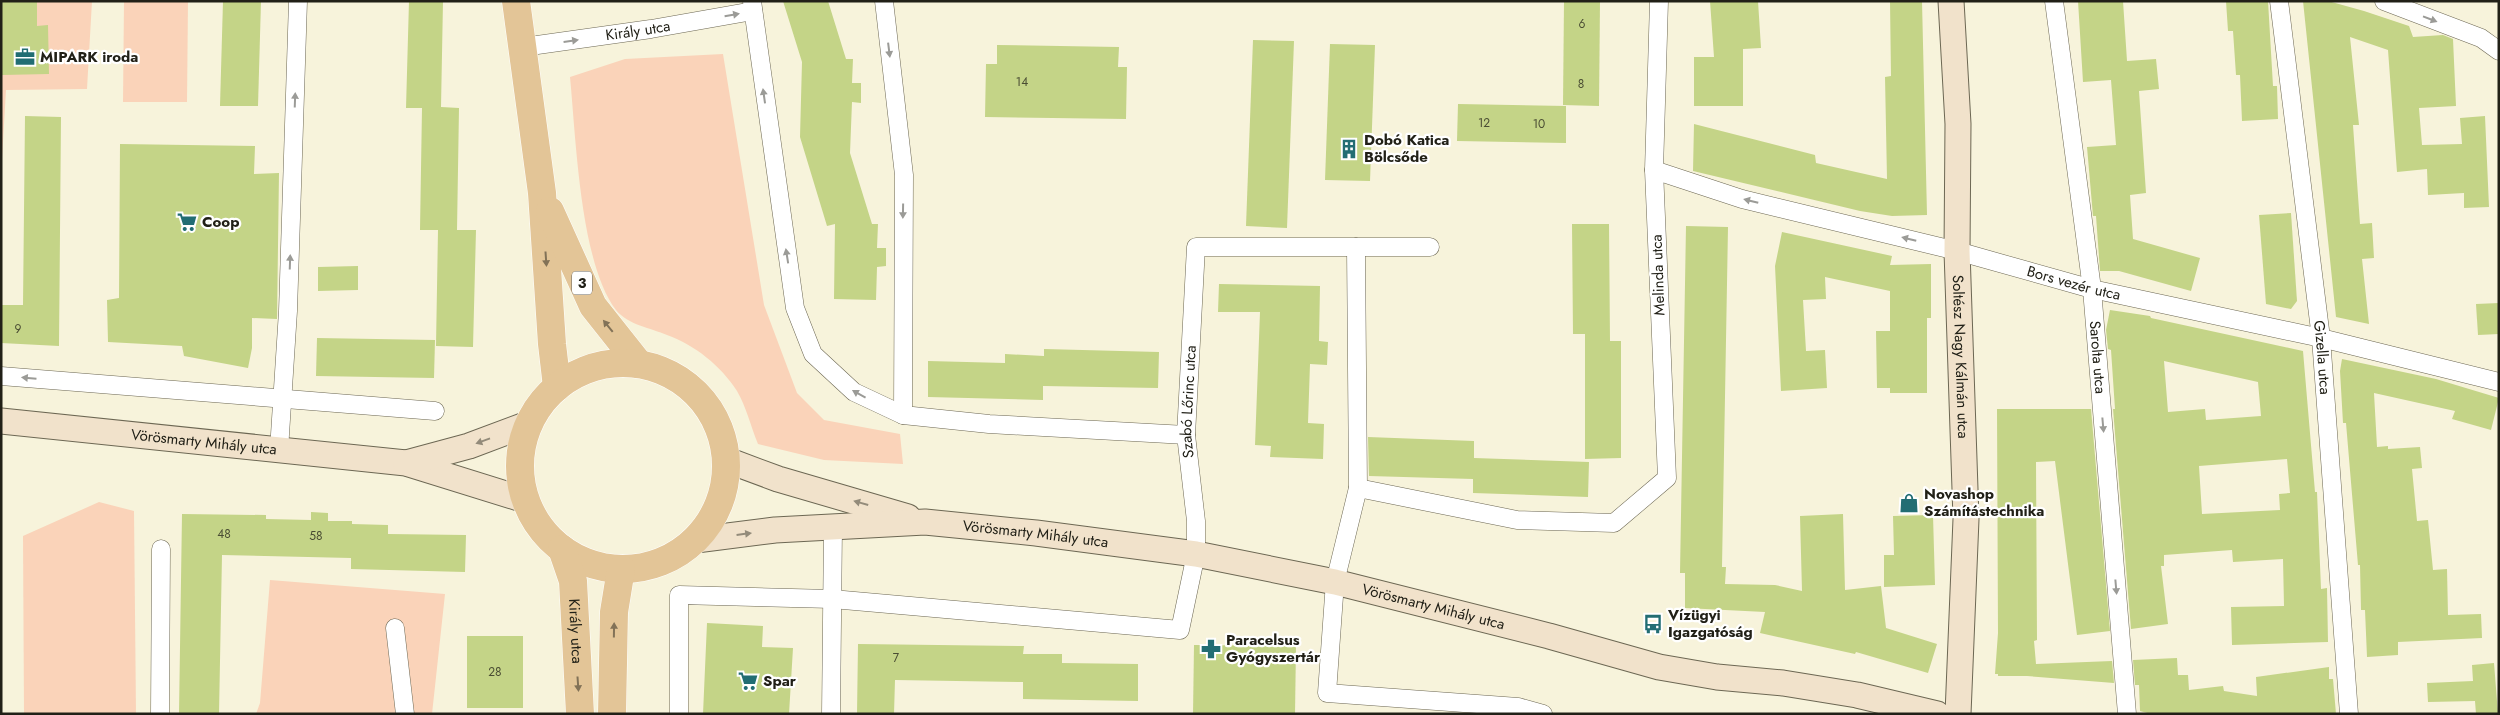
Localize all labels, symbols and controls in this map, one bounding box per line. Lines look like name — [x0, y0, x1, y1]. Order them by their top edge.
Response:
one-way arrow — [724, 10, 740, 18]
street label: Király utca — [604, 15, 672, 46]
house number: 6 — [1579, 15, 1586, 33]
one-way arrow — [2422, 15, 2437, 23]
one-way arrow — [564, 37, 580, 45]
one-way arrow — [885, 42, 893, 58]
office icon: MIPARK iroda — [14, 46, 36, 68]
place label: MIPARK iroda — [40, 46, 138, 68]
house number: 14 — [1016, 73, 1028, 91]
house number: 8 — [1578, 75, 1584, 93]
one-way arrow — [760, 87, 768, 103]
one-way arrow — [291, 92, 299, 108]
house number: 12 — [1478, 114, 1490, 132]
house number: 10 — [1533, 115, 1545, 133]
place label: Dobó Katica Bölcsőde — [1364, 129, 1449, 168]
building icon: Dobó Katica Bölcsőde — [1338, 138, 1360, 160]
one-way arrow — [1744, 197, 1759, 205]
one-way arrow — [899, 204, 907, 220]
supermarket icon: Coop — [176, 211, 198, 233]
place label: Coop — [202, 211, 239, 233]
street label: Melinda utca — [1646, 234, 1670, 316]
one-way arrow — [1902, 235, 1917, 243]
one-way arrow — [783, 248, 791, 264]
one-way arrow — [543, 252, 551, 268]
one-way arrow — [286, 254, 294, 270]
street label: Bors vezér utca — [2024, 260, 2123, 306]
road number: 3 — [572, 272, 592, 294]
street label: Soltész Nagy Kálmán utca — [1947, 275, 1974, 439]
one-way arrow — [603, 319, 614, 332]
street label: Gizella utca — [2308, 319, 2336, 395]
house number: 9 — [15, 320, 22, 338]
street label: Sarolta utca — [2084, 320, 2112, 395]
street label: Szabó Lőrinc utca — [1175, 345, 1202, 459]
one-way arrow — [21, 374, 37, 382]
one-way arrow — [852, 389, 865, 398]
one-way arrow — [2099, 417, 2107, 433]
street label: Vörösmarty Mihály utca — [130, 424, 278, 461]
one-way arrow — [475, 438, 490, 445]
place label: Novashop Számítástechnika — [1924, 483, 2044, 522]
shop icon: Novashop Számítástechnika — [1898, 492, 1920, 514]
one-way arrow — [853, 499, 868, 507]
street label: Vörösmarty Mihály utca — [962, 515, 1110, 553]
house number: 48 — [217, 525, 231, 543]
house number: 58 — [309, 527, 323, 545]
one-way arrow — [736, 530, 752, 538]
street label: Vörösmarty Mihály utca — [1360, 578, 1507, 635]
one-way arrow — [2113, 579, 2121, 595]
street label: Király utca — [563, 598, 588, 664]
place label: Vízügyi Igazgatóság — [1667, 604, 1753, 643]
bus stop icon: Vízügyi Igazgatóság — [1642, 613, 1664, 635]
one-way arrow — [610, 622, 618, 638]
place label: Paracelsus Gyógyszertár — [1226, 629, 1321, 668]
pharmacy icon: Paracelsus Gyógyszertár — [1200, 638, 1222, 660]
house number: 7 — [893, 649, 900, 667]
house number: 28 — [488, 663, 502, 681]
supermarket icon: Spar — [737, 670, 759, 692]
place label: Spar — [763, 670, 797, 692]
one-way arrow — [575, 676, 583, 692]

